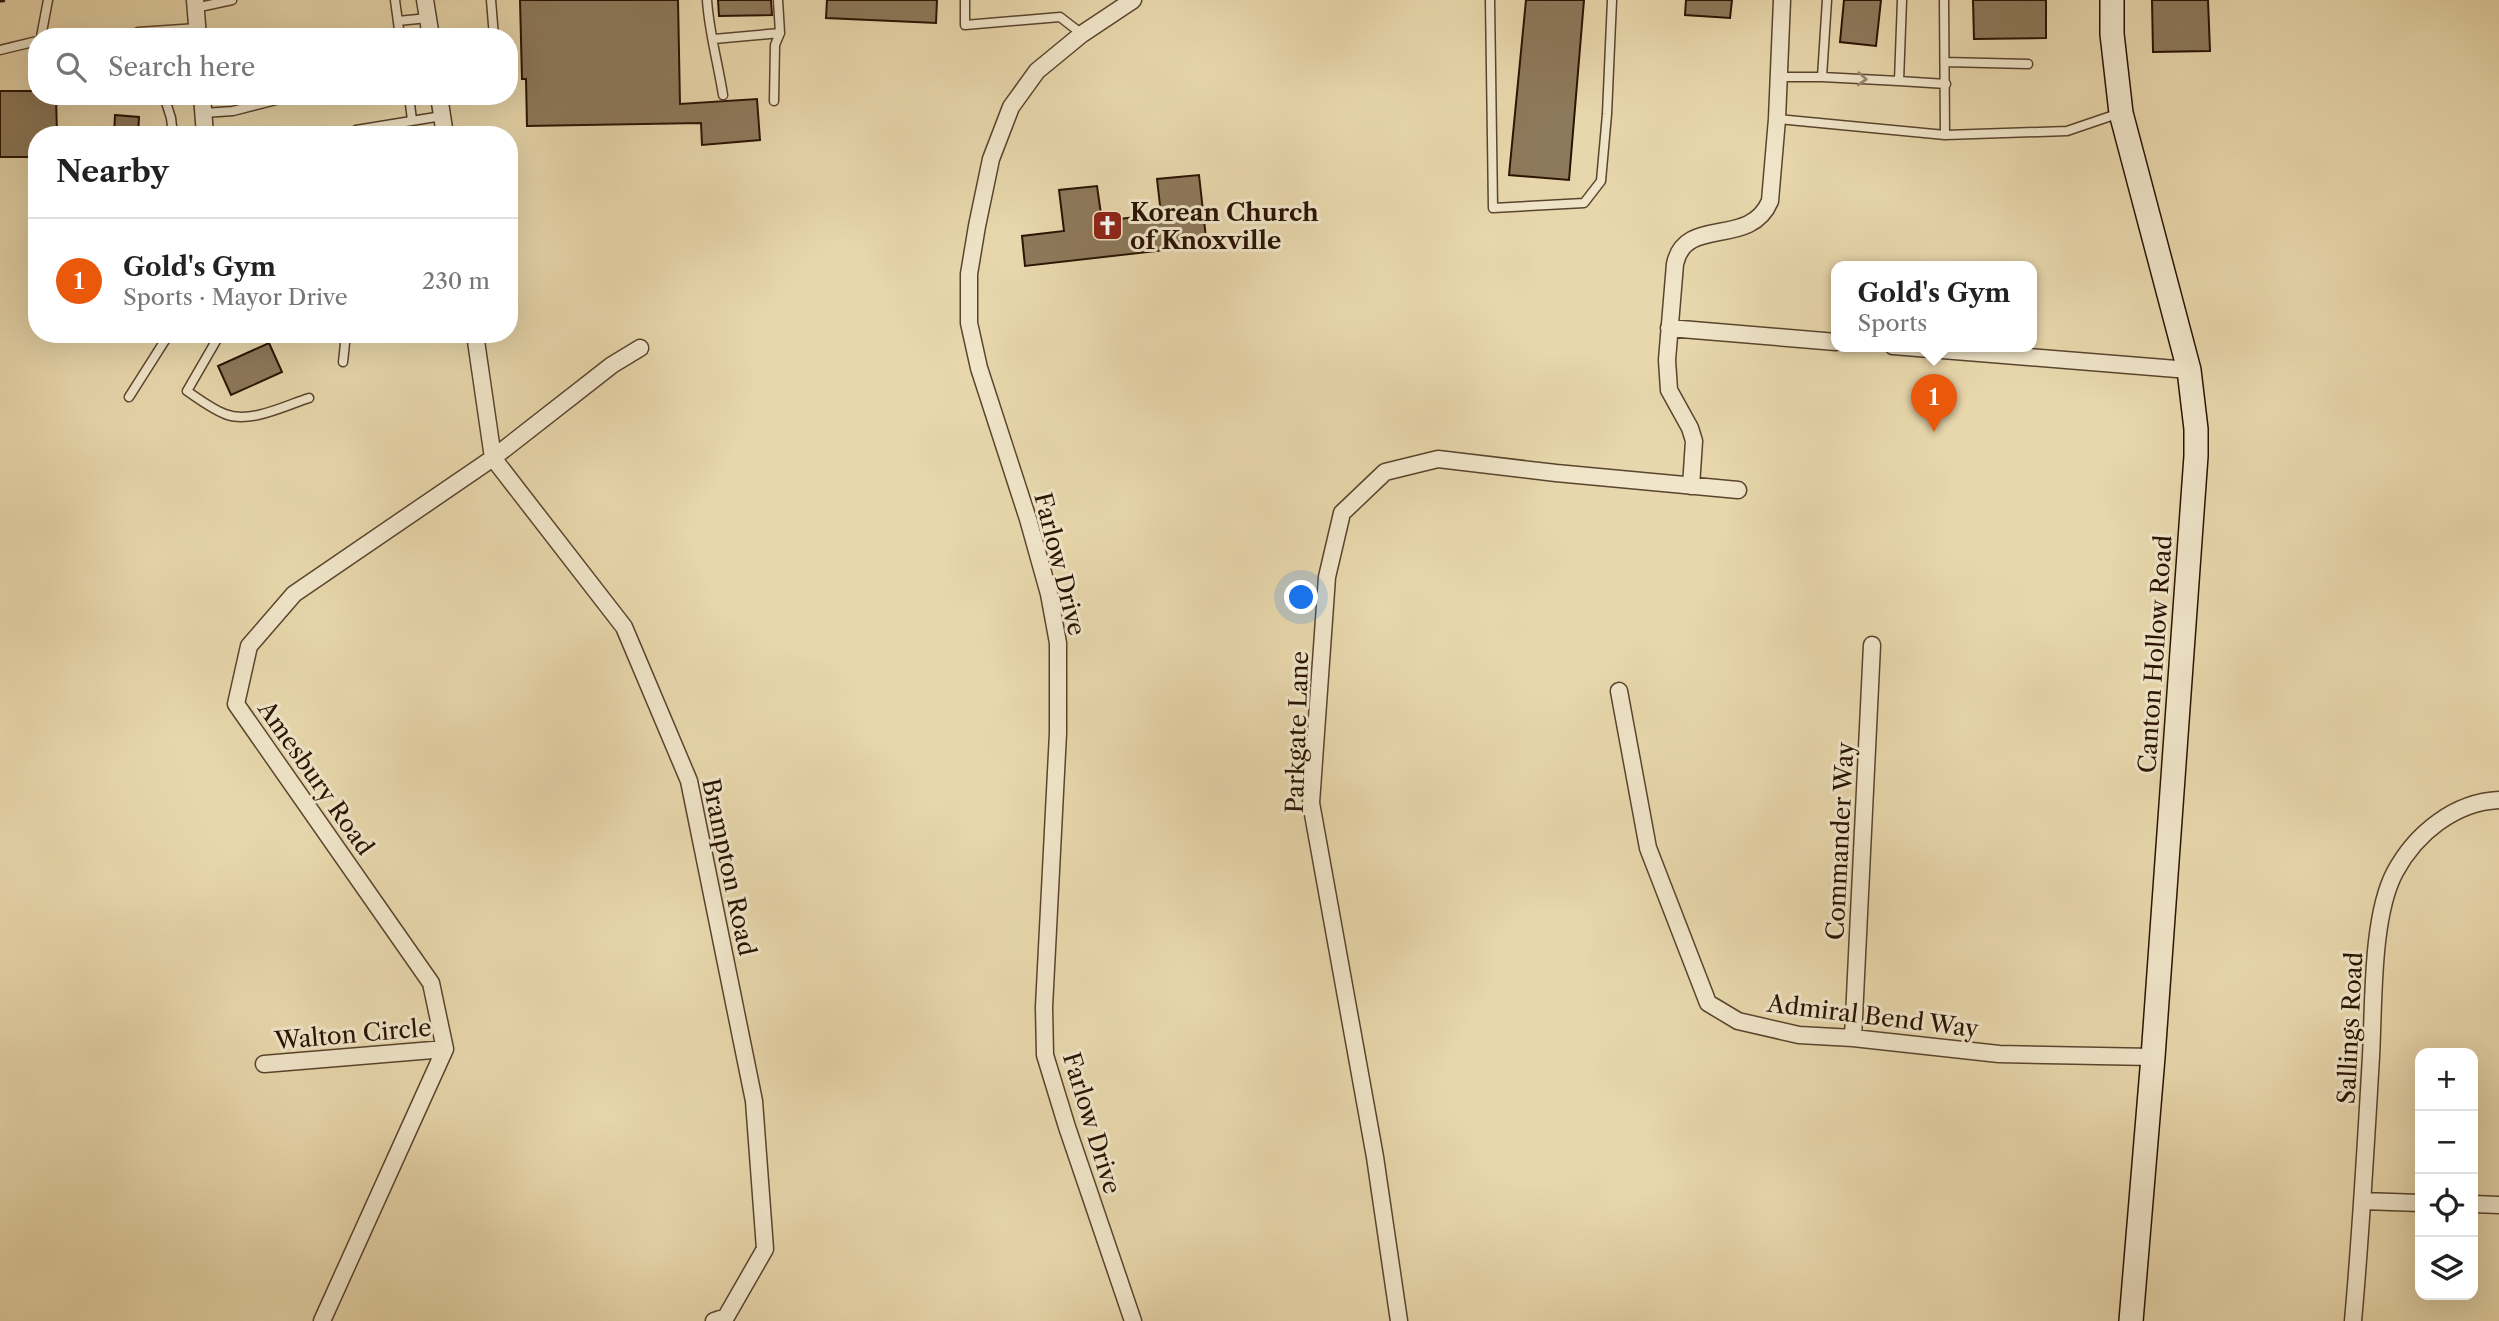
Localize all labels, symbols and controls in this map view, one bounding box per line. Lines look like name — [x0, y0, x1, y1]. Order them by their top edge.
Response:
search box — [28, 28, 518, 105]
icon: search — [52, 48, 90, 86]
text: Search here — [108, 51, 255, 83]
one-way arrow — [1857, 71, 1868, 86]
text: Nearby — [56, 153, 169, 190]
place label: Korean Church of Knoxville — [1130, 198, 1319, 255]
church icon: Korean Church of Knoxville — [1090, 209, 1124, 243]
text: Gold's Gym — [123, 251, 276, 283]
popup — [1831, 261, 2037, 352]
text: 1 — [74, 267, 84, 295]
text: 230 m — [422, 267, 490, 295]
text: Gold's Gym — [1858, 277, 2010, 309]
text: Sports · Mayor Drive — [123, 283, 348, 311]
text: Sports — [1858, 309, 1927, 337]
pin: 1 — [1911, 374, 1957, 432]
street label: Farlow Drive — [1028, 489, 1092, 639]
street label: Canton Hollow Road — [2132, 534, 2178, 774]
your location — [1284, 580, 1318, 614]
street label: Parkgate Lane — [1280, 650, 1314, 814]
street label: Amesbury Road — [251, 694, 380, 861]
street label: Commander Way — [1820, 741, 1860, 941]
street label: Brampton Road — [696, 776, 762, 959]
street label: Sallings Road — [2332, 951, 2368, 1105]
street label: Admiral Bend Way — [1765, 989, 1981, 1043]
street label: Walton Circle — [272, 1013, 433, 1055]
map controls — [2415, 1048, 2478, 1300]
button: + — [2415, 1048, 2478, 1111]
street label: Farlow Drive — [1057, 1049, 1127, 1197]
button: − — [2415, 1111, 2478, 1174]
button: locate — [2415, 1174, 2478, 1237]
button: layers — [2415, 1237, 2478, 1300]

